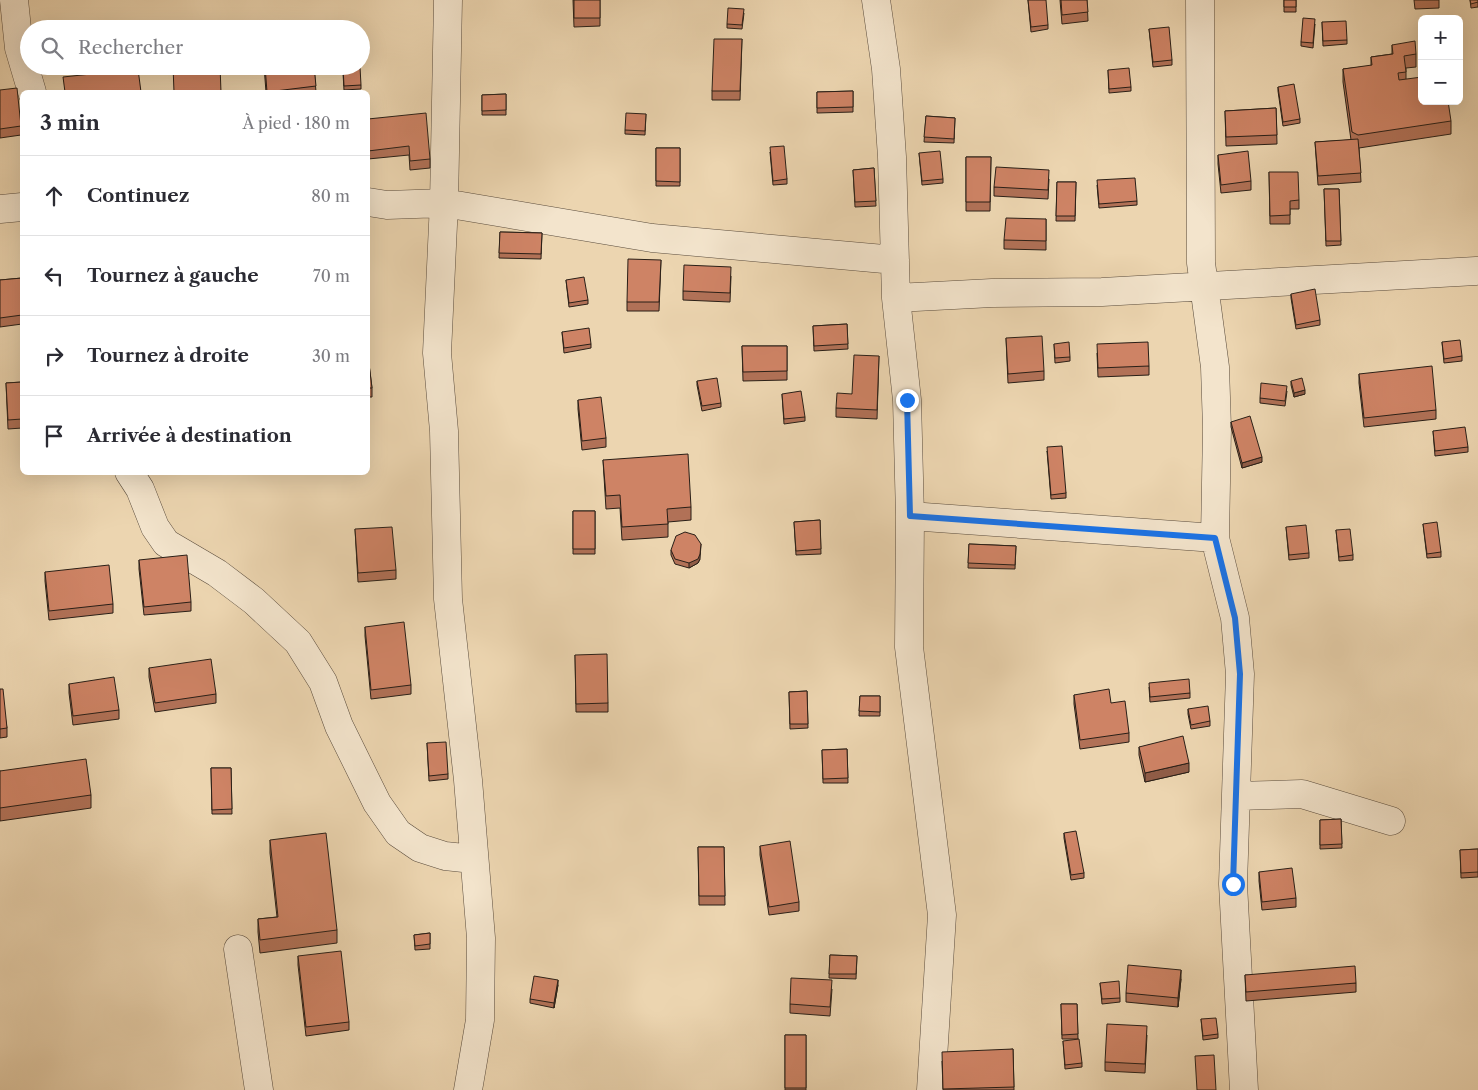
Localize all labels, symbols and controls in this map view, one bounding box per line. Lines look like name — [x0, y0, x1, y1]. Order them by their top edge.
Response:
map controls — [1418, 15, 1463, 105]
button: + — [1418, 15, 1463, 60]
search box — [20, 20, 370, 75]
icon: search — [38, 34, 66, 62]
text: Rechercher — [78, 36, 183, 59]
button: − — [1418, 60, 1463, 105]
text: 3 min — [40, 110, 100, 135]
text: À pied · 180 m — [243, 113, 350, 133]
icon: ahead — [40, 182, 68, 210]
text: Continuez — [87, 184, 189, 207]
text: 80 m — [311, 186, 350, 206]
icon: left — [40, 262, 68, 290]
text: Tournez à gauche — [87, 264, 259, 287]
text: 70 m — [313, 266, 350, 286]
icon: right — [40, 342, 68, 370]
text: Tournez à droite — [87, 344, 249, 367]
text: 30 m — [312, 346, 350, 366]
route end — [896, 389, 919, 412]
icon: arrive — [40, 422, 68, 450]
text: Arrivée à destination — [87, 424, 292, 447]
route start — [1222, 873, 1245, 896]

